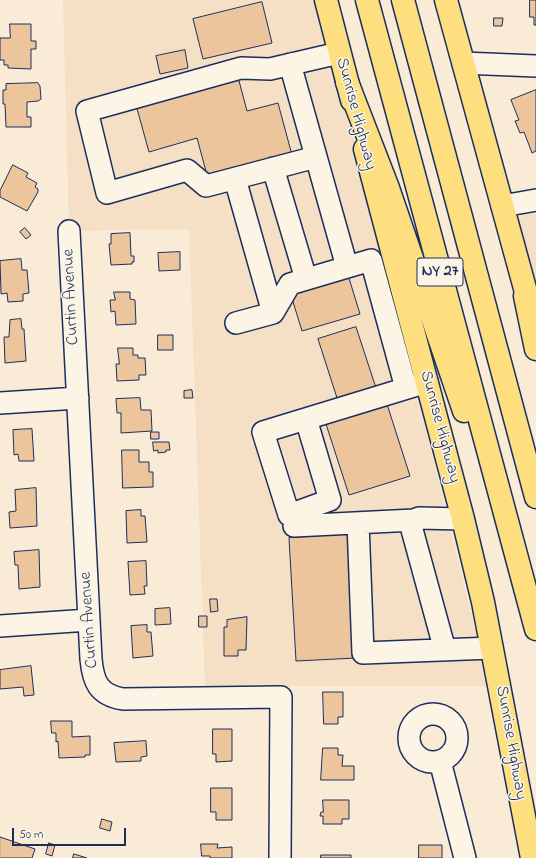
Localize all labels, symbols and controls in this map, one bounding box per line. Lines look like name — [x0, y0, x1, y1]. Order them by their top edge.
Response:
street label: Sunrise Highway — [330, 56, 380, 172]
street label: Curtin Avenue — [59, 248, 85, 346]
road number: NY 27 — [417, 258, 463, 286]
street label: Sunrise Highway — [414, 369, 464, 485]
street label: Curtin Avenue — [76, 571, 104, 669]
street label: Sunrise Highway — [490, 684, 530, 802]
scale bar — [14, 820, 128, 846]
text: 50 m — [19, 826, 43, 844]

